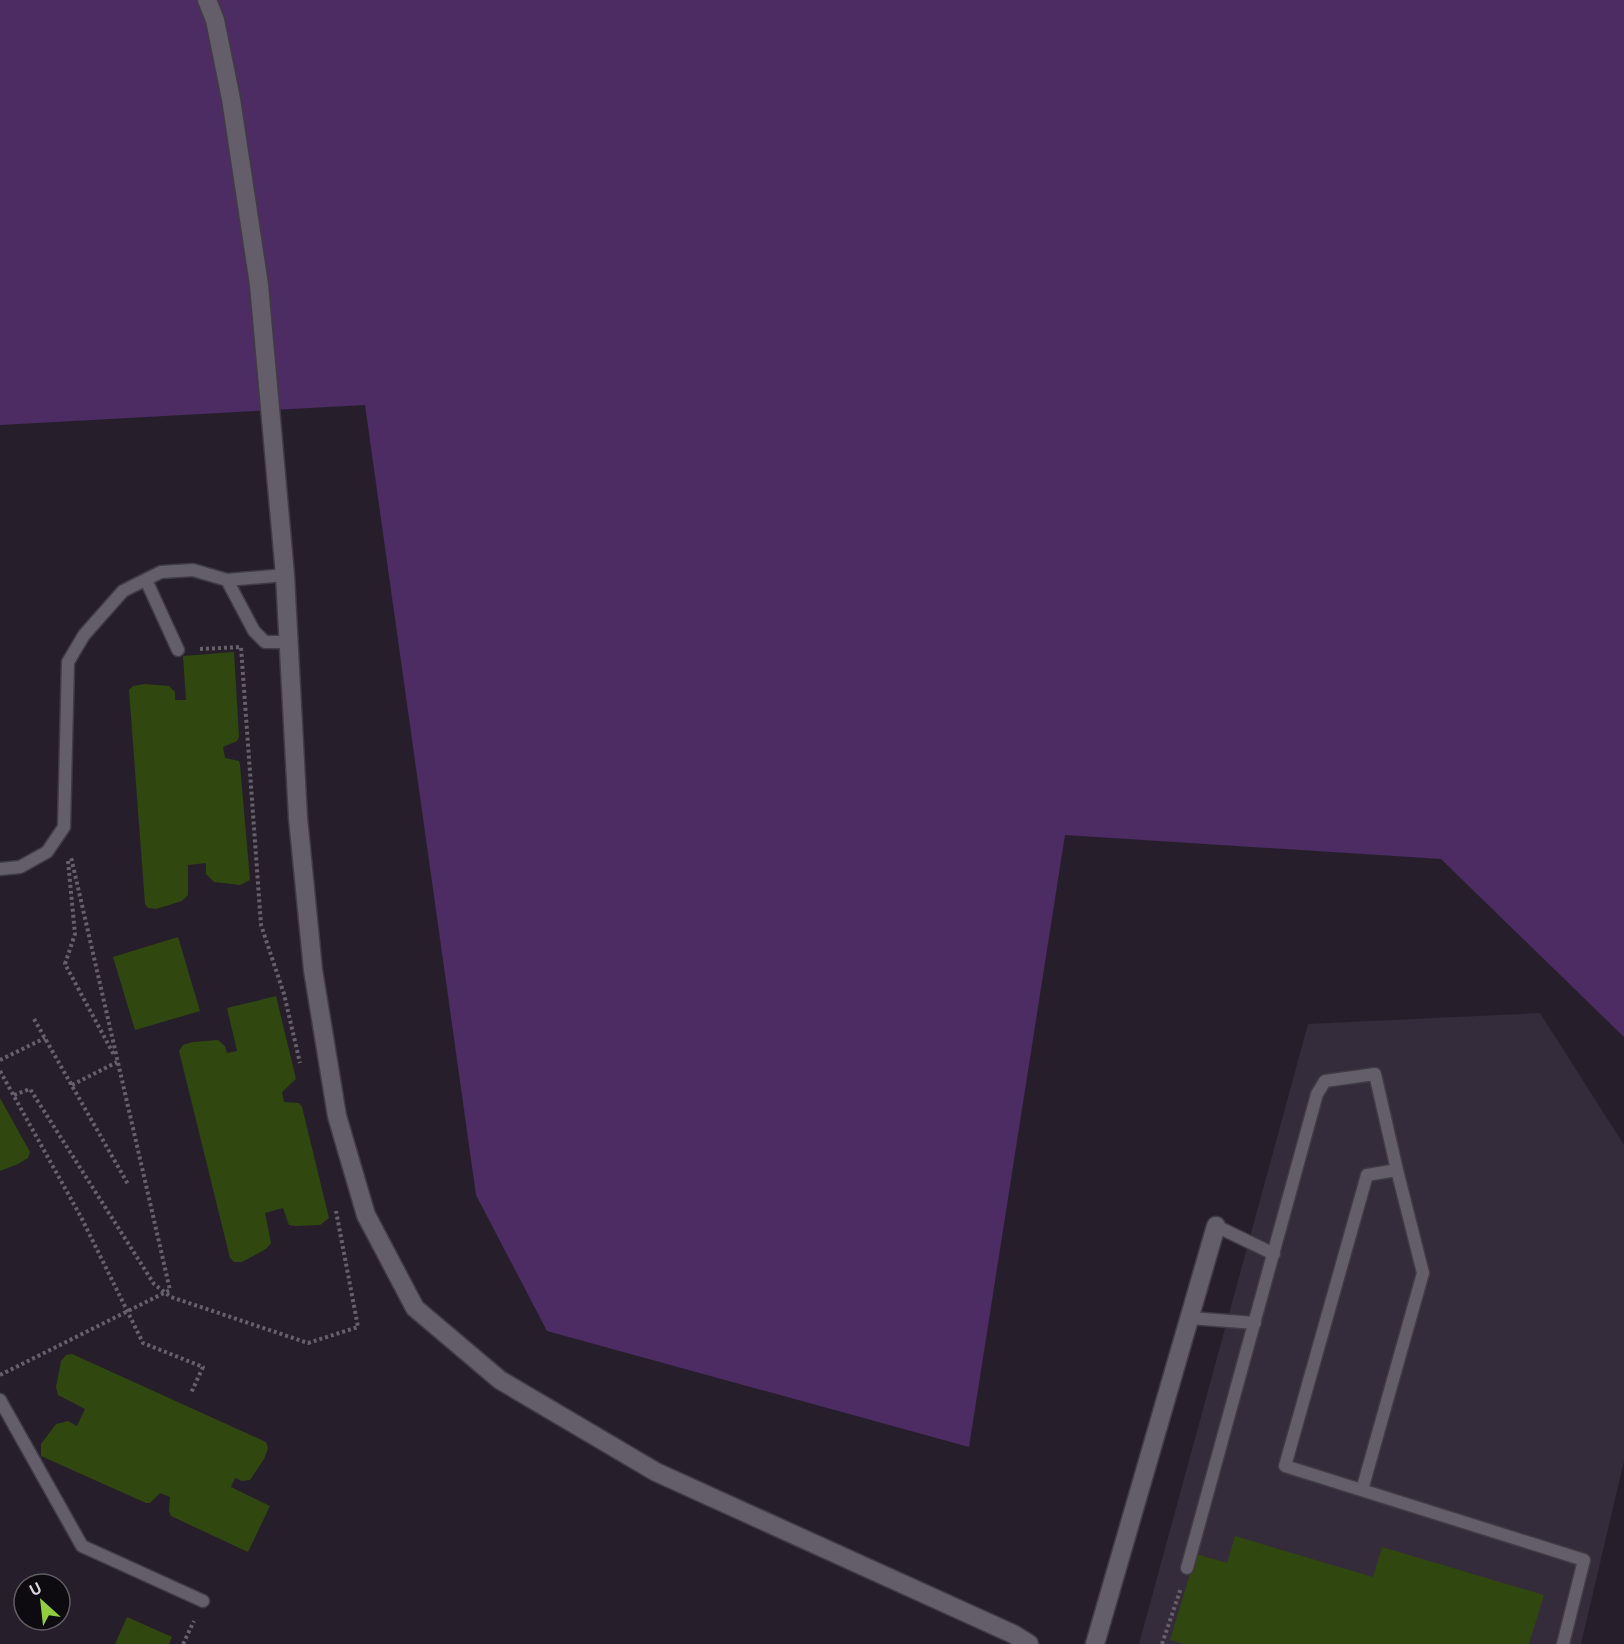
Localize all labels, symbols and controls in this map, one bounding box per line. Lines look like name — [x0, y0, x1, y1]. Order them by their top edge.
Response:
north arrow — [12, 1572, 72, 1632]
text: U — [26, 1578, 44, 1599]

